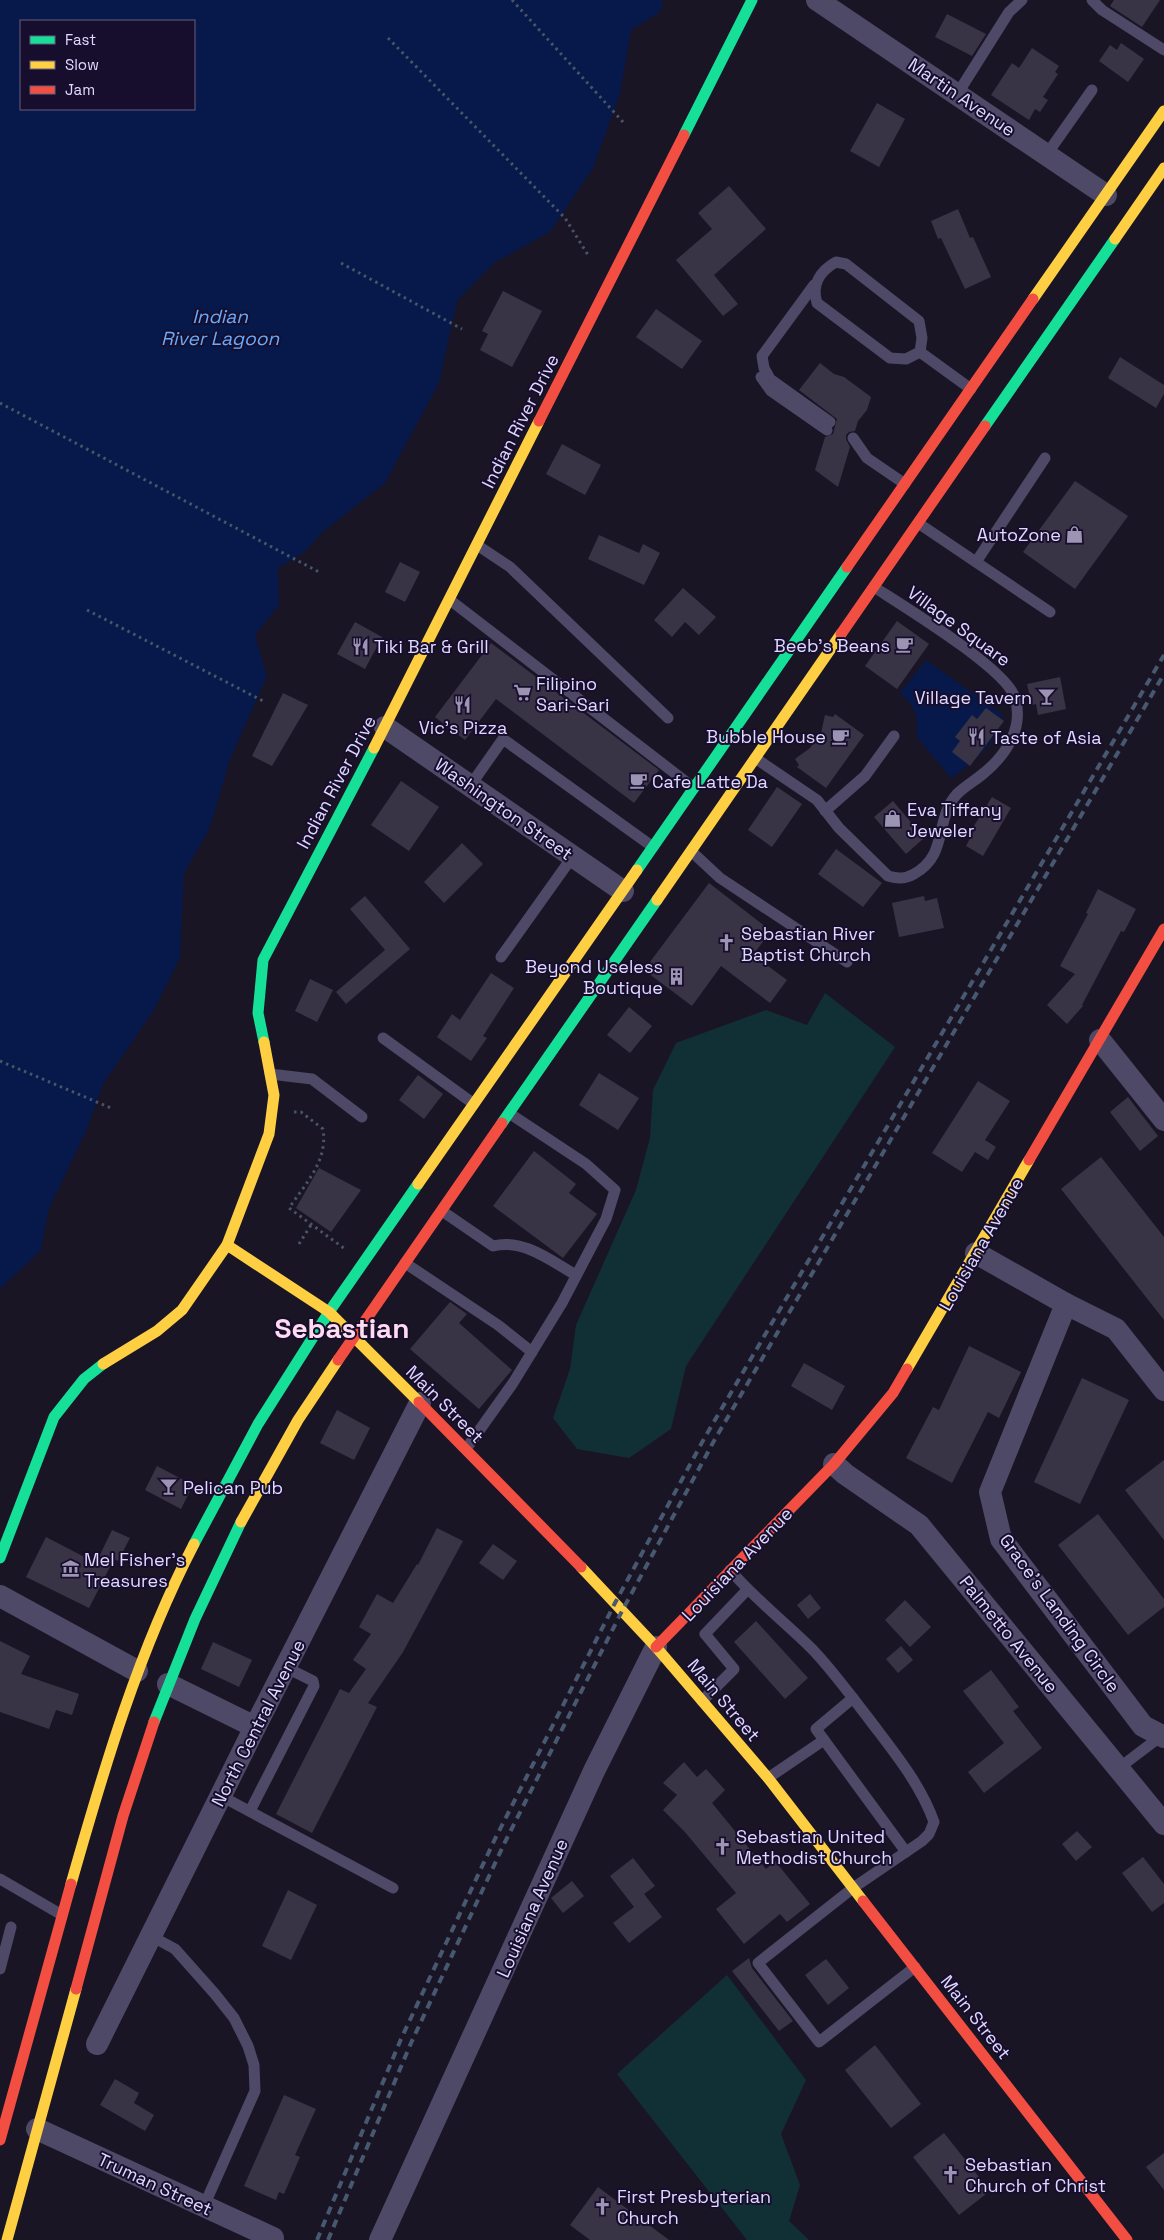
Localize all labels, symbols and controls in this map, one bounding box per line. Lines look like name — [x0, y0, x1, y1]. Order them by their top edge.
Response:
legend — [20, 20, 195, 110]
text: Fast — [65, 30, 96, 49]
street label: Martin Avenue — [904, 53, 1020, 141]
text: Slow — [65, 55, 99, 74]
text: Jam — [65, 80, 95, 99]
water label: Indian River Lagoon — [161, 304, 279, 351]
street label: Indian River Drive — [476, 350, 564, 492]
place label: AutoZone — [977, 523, 1061, 546]
shop icon: AutoZone — [1065, 524, 1085, 544]
street label: Village Square — [903, 581, 1015, 671]
place label: Beeb's Beans — [774, 634, 890, 657]
place label: Tiki Bar & Grill — [374, 635, 489, 658]
cafe icon: Beeb's Beans — [894, 635, 914, 655]
restaurant icon: Tiki Bar & Grill — [350, 636, 370, 656]
place label: Filipino Sari-Sari — [536, 672, 609, 716]
supermarket icon: Filipino Sari-Sari — [512, 683, 532, 703]
place label: Village Tavern — [914, 686, 1032, 709]
bar icon: Village Tavern — [1036, 687, 1056, 707]
restaurant icon: Vic's Pizza — [453, 694, 473, 714]
street label: Indian River Drive — [291, 711, 381, 853]
place label: Vic's Pizza — [419, 716, 507, 739]
place label: Bubble House — [706, 725, 826, 748]
cafe icon: Bubble House — [830, 726, 850, 746]
place label: Taste of Asia — [991, 726, 1102, 749]
restaurant icon: Taste of Asia — [967, 727, 987, 747]
street label: Washington Street — [431, 753, 577, 865]
place label: Cafe Latte Da — [652, 770, 768, 793]
cafe icon: Cafe Latte Da — [628, 771, 648, 791]
place label: Eva Tiffany Jeweler — [907, 798, 1002, 842]
shop icon: Eva Tiffany Jeweler — [883, 809, 903, 829]
place label: Sebastian River Baptist Church — [741, 922, 875, 966]
church icon: Sebastian River Baptist Church — [717, 933, 737, 953]
place label: Beyond Useless Boutique — [525, 955, 663, 999]
building icon: Beyond Useless Boutique — [667, 966, 687, 986]
street label: Louisiana Avenue — [934, 1173, 1028, 1315]
district label: Sebastian — [274, 1310, 410, 1346]
street label: Main Street — [401, 1360, 489, 1448]
place label: Pelican Pub — [183, 1476, 283, 1499]
bar icon: Pelican Pub — [159, 1477, 179, 1497]
street label: Louisiana Avenue — [677, 1502, 797, 1626]
street label: Grace's Landing Circle — [995, 1529, 1125, 1697]
place label: Mel Fisher's Treasures — [84, 1548, 185, 1592]
museum icon: Mel Fisher's Treasures — [60, 1559, 80, 1579]
street label: Palmetto Avenue — [955, 1571, 1063, 1697]
street label: North Central Avenue — [206, 1636, 310, 1810]
street label: Main Street — [683, 1654, 765, 1746]
place label: Sebastian United Methodist Church — [736, 1825, 892, 1869]
street label: Louisiana Avenue — [491, 1835, 573, 1981]
church icon: Sebastian United Methodist Church — [712, 1836, 732, 1856]
street label: Main Street — [936, 1970, 1016, 2064]
street label: Truman Street — [94, 2147, 216, 2221]
place label: Sebastian Church of Christ — [965, 2153, 1106, 2197]
church icon: Sebastian Church of Christ — [941, 2164, 961, 2184]
place label: First Presbyterian Church — [617, 2185, 771, 2229]
church icon: First Presbyterian Church — [593, 2196, 613, 2216]

